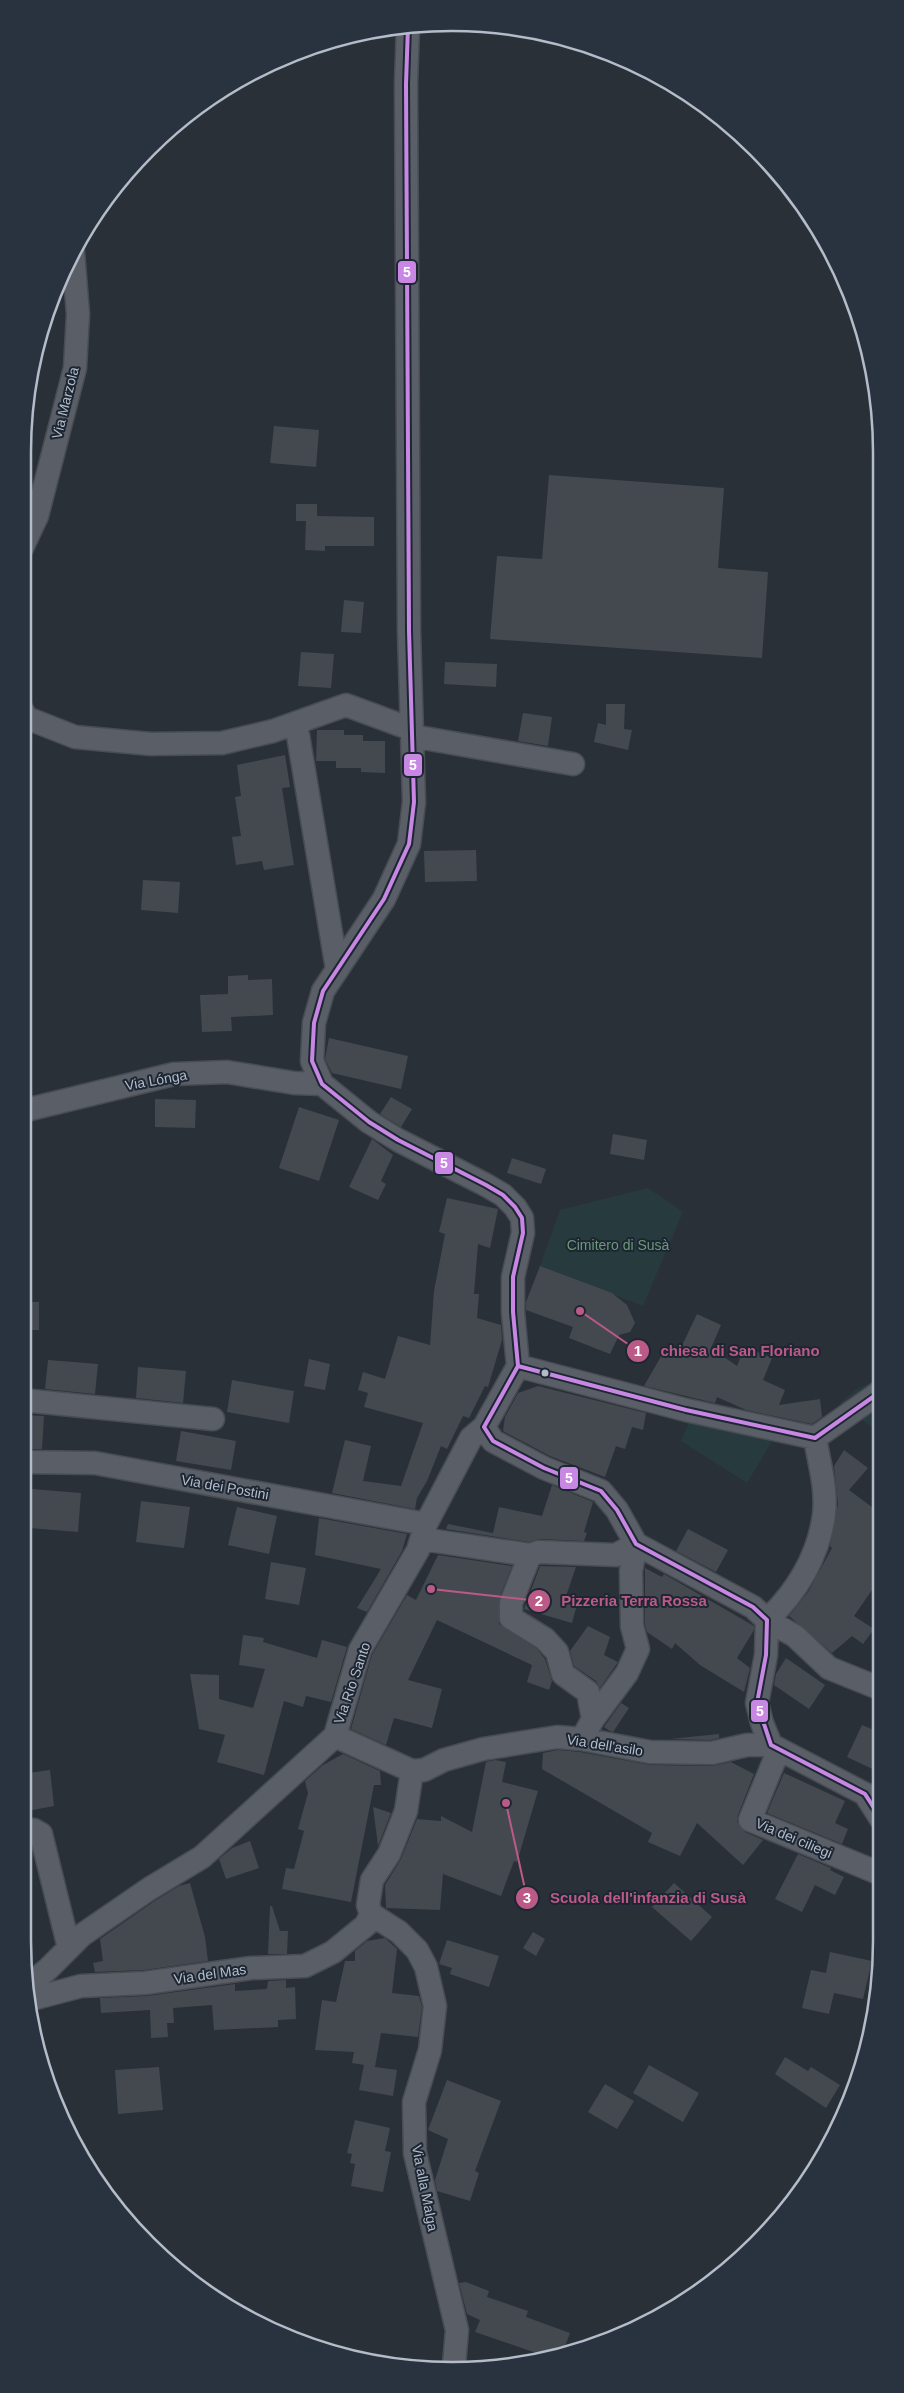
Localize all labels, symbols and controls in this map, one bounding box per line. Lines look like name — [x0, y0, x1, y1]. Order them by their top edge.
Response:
line badge: 5 — [397, 260, 417, 284]
text: 5 — [403, 264, 411, 280]
street label: Via Marzola — [48, 365, 82, 441]
line badge: 5 — [403, 753, 423, 777]
text: 5 — [409, 757, 417, 773]
street label: Via Lónga — [124, 1067, 189, 1093]
line badge: 5 — [434, 1151, 454, 1175]
text: 5 — [440, 1155, 448, 1171]
park label: Cimitero di Susà — [567, 1237, 670, 1253]
callout: chiesa di San Floriano — [625, 1336, 829, 1366]
text: 1 — [634, 1342, 642, 1359]
text: chiesa di San Floriano — [660, 1342, 820, 1359]
unlabelled marker — [540, 1368, 550, 1378]
line badge: 5 — [559, 1466, 579, 1490]
text: 5 — [565, 1470, 573, 1486]
street label: Via dei Postini — [180, 1471, 270, 1503]
callout: Pizzeria Terra Rossa — [526, 1586, 717, 1616]
text: 2 — [535, 1592, 543, 1609]
text: Pizzeria Terra Rossa — [561, 1592, 707, 1609]
street label: Via Rio Santo — [331, 1640, 374, 1726]
line badge: 5 — [750, 1699, 769, 1723]
text: 5 — [756, 1703, 764, 1719]
street label: Via dell'asilo — [566, 1731, 645, 1759]
street label: Via dei ciliegi — [753, 1815, 835, 1861]
callout: Scuola dell'infanzia di Susà — [515, 1883, 756, 1913]
text: 3 — [523, 1889, 531, 1906]
text: Scuola dell'infanzia di Susà — [550, 1889, 747, 1906]
street label: Via del Mas — [173, 1961, 247, 1987]
street label: Via alla Malga — [409, 2143, 441, 2233]

